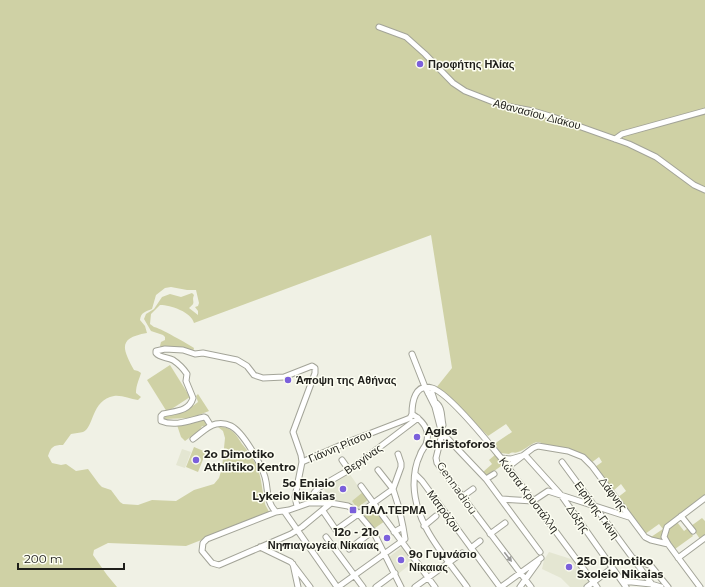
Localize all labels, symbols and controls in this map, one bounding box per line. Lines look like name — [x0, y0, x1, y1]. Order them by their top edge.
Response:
place label: Προφήτης Ηλίας — [428, 57, 515, 71]
marker: Προφήτης Ηλίας — [415, 59, 425, 69]
street label: Αθανασίου Διάκου — [492, 96, 582, 132]
place label: Άποψη της Αθήνας — [296, 373, 397, 387]
marker: Άποψη της Αθήνας — [283, 375, 293, 385]
place label: Agios Christoforos — [424, 424, 495, 451]
street label: Γιάννη Ρίτσου — [306, 426, 374, 466]
marker: Agios Christoforos — [412, 432, 422, 442]
street label: Βεργίνας — [341, 441, 385, 477]
place label: 2o Dimotiko Athlitiko Kentro — [203, 447, 296, 474]
street label: Κώστα Κρυστάλλη — [496, 454, 562, 536]
marker: 2o Dimotiko Athlitiko Kentro — [191, 455, 201, 465]
street label: Gennadiou — [434, 459, 480, 517]
street label: Δάφνης — [596, 474, 630, 514]
place label: 5o Eniaio Lykeio Nikaias — [252, 476, 335, 503]
street label: Ειρήνης Γκίνη — [571, 479, 623, 541]
marker: 5o Eniaio Lykeio Nikaias — [338, 484, 348, 494]
street label: Ματρόζου — [424, 487, 464, 535]
place label: ΠΑΛ.ΤΕΡΜΑ — [361, 503, 427, 517]
street label: Δόξης — [564, 503, 592, 535]
marker: ΠΑΛ.ΤΕΡΜΑ — [348, 505, 358, 515]
place label: 12ο - 21ο Νηπιαγωγεία Νίκαιας — [268, 525, 379, 552]
marker: 12ο - 21ο Νηπιαγωγεία Νίκαιας — [382, 533, 392, 543]
scale bar — [18, 545, 124, 571]
place label: 9ο Γυμνάσιο Νίκαιας — [409, 547, 477, 574]
text: 200 m — [24, 551, 63, 566]
one-way arrow — [503, 552, 512, 563]
place label: 25ο Dimotiko Sxoleio Nikaias — [577, 554, 664, 581]
marker: 9ο Γυμνάσιο Νίκαιας — [396, 555, 406, 565]
marker: 25ο Dimotiko Sxoleio Nikaias — [564, 562, 574, 572]

